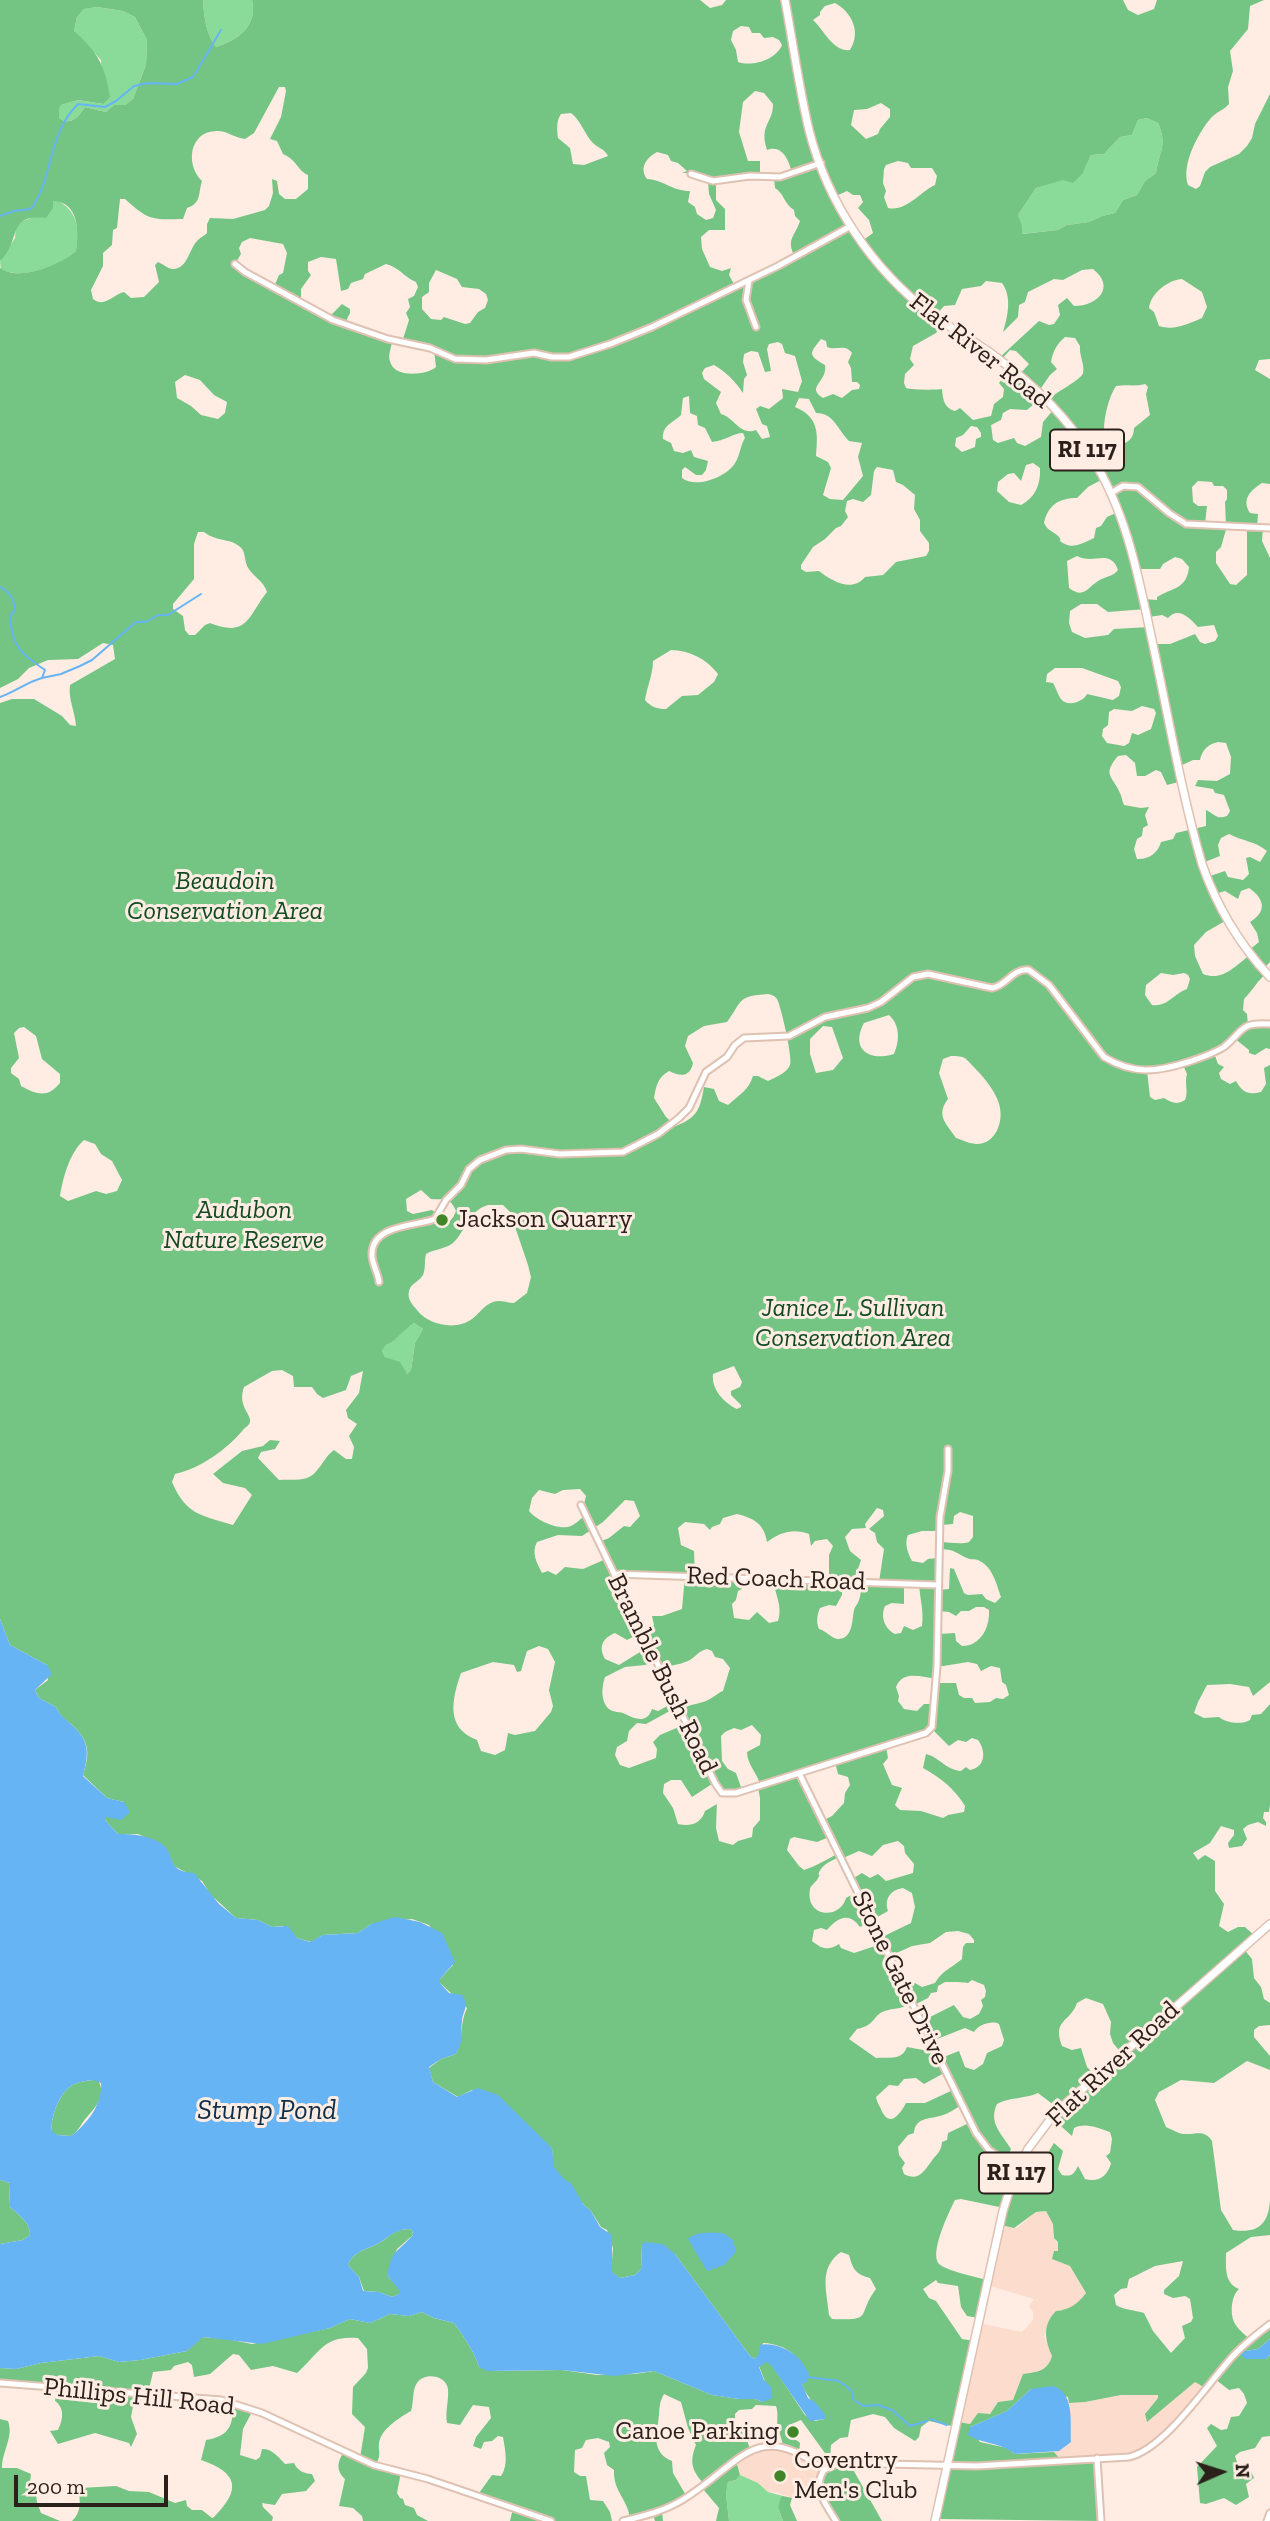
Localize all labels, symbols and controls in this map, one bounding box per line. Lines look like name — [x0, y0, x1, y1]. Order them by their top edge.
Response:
street label: Flat River Road — [903, 286, 1057, 416]
road number: RI 117 — [1050, 430, 1124, 471]
park label: Beaudoin Conservation Area — [127, 866, 323, 928]
park label: Audubon Nature Reserve — [164, 1195, 324, 1256]
place label: Jackson Quarry — [456, 1204, 632, 1236]
marker: Jackson Quarry — [434, 1212, 450, 1228]
park label: Janice L. Sullivan Conservation Area — [755, 1293, 951, 1354]
street label: Red Coach Road — [686, 1560, 866, 1598]
street label: Bramble Bush Road — [600, 1569, 724, 1779]
street label: Stone Gate Drive — [844, 1886, 956, 2070]
street label: Flat River Road — [1040, 1995, 1186, 2133]
water label: Stump Pond — [197, 2094, 337, 2128]
road number: RI 117 — [979, 2152, 1053, 2194]
street label: Phillips Hill Road — [42, 2371, 236, 2423]
place label: Canoe Parking — [615, 2416, 779, 2448]
marker: Canoe Parking — [785, 2424, 801, 2440]
north arrow — [1186, 2437, 1256, 2507]
place label: Coventry Men's Club — [794, 2445, 917, 2506]
scale bar — [18, 2462, 172, 2506]
text: N — [1231, 2463, 1254, 2479]
marker: Coventry Men's Club — [772, 2468, 788, 2484]
text: 200 m — [27, 2474, 85, 2499]

